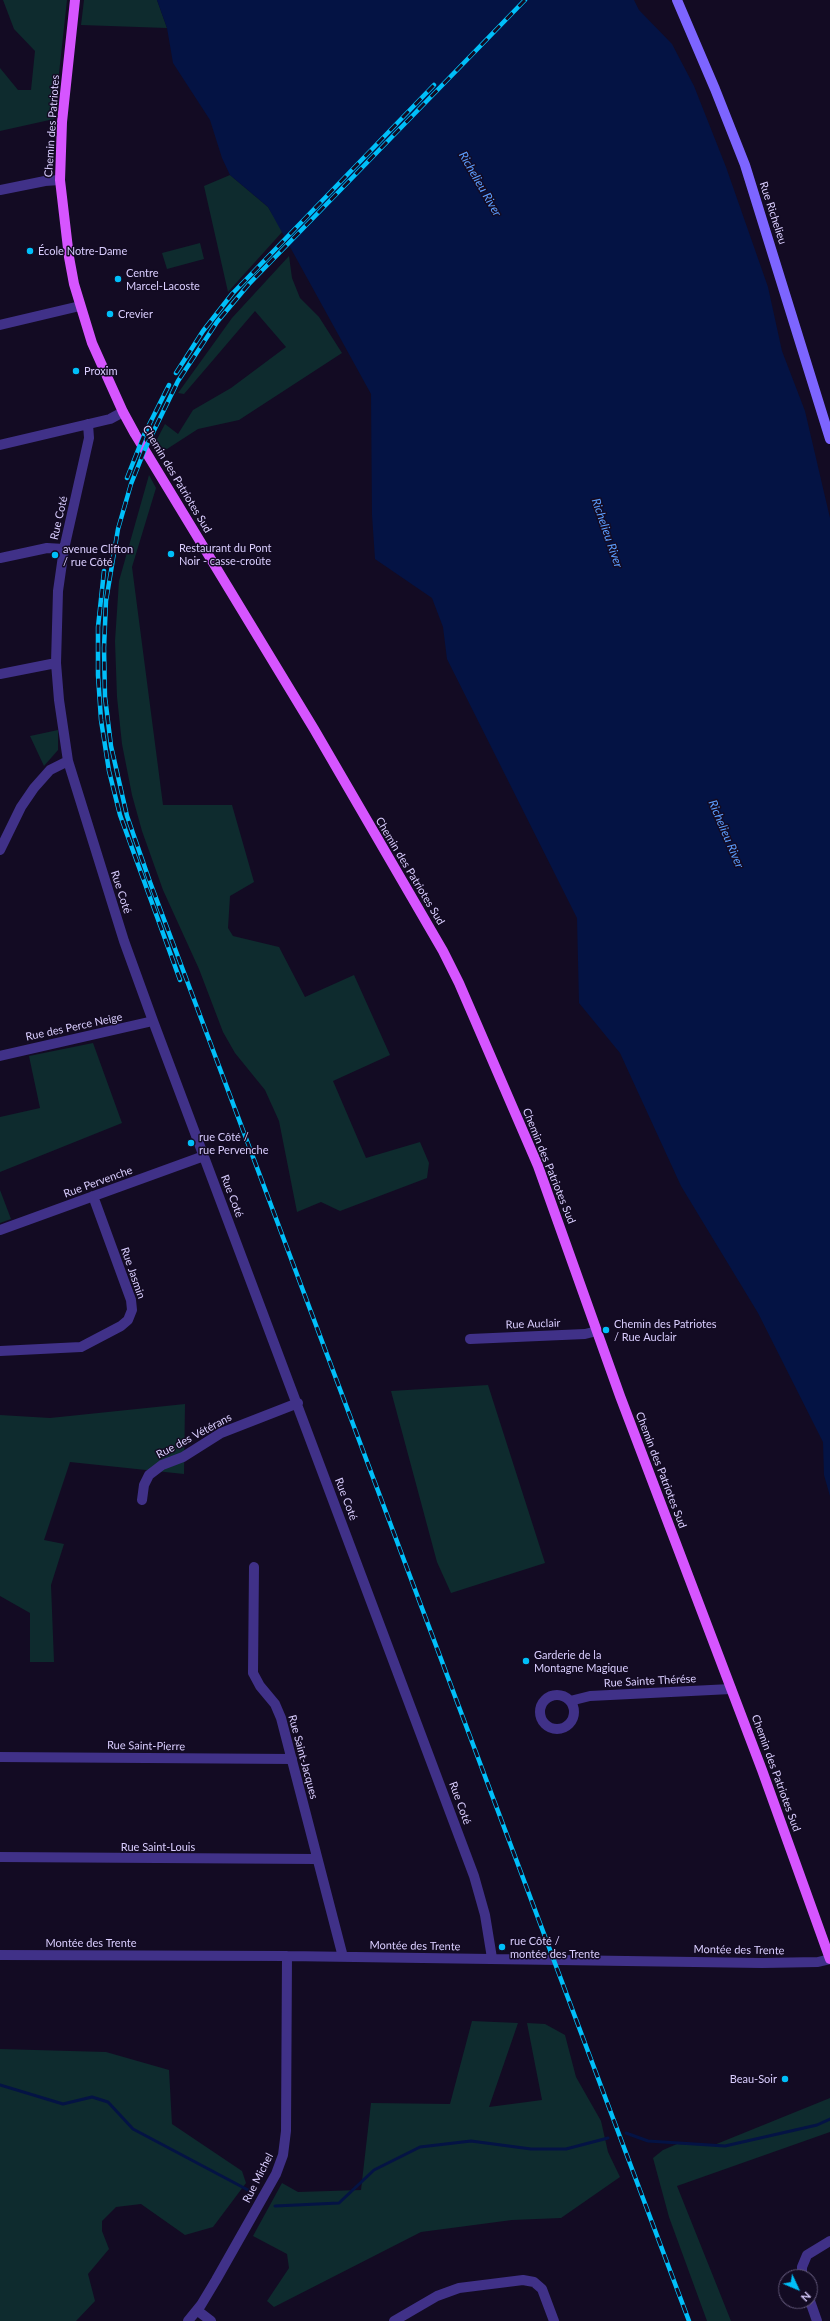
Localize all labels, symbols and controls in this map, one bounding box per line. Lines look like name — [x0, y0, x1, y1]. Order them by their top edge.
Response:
street label: Chemin des Patriotes — [42, 74, 62, 178]
water label: Richelieu River — [456, 149, 504, 219]
street label: Rue Richelieu — [757, 180, 789, 246]
place label: École Notre-Dame — [38, 244, 127, 258]
marker: École Notre-Dame — [25, 246, 35, 256]
place label: Centre Marcel-Lacoste — [126, 266, 200, 292]
marker: Centre Marcel-Lacoste — [113, 274, 123, 284]
place label: Crevier — [118, 307, 153, 321]
marker: Crevier — [105, 309, 115, 319]
place label: Proxim — [84, 364, 117, 378]
marker: Proxim — [71, 366, 81, 376]
street label: Chemin des Patriotes Sud — [140, 423, 214, 535]
street label: Rue Coté — [48, 495, 70, 541]
water label: Richelieu River — [588, 496, 626, 570]
place label: Restaurant du Pont Noir - casse-croûte — [179, 541, 272, 567]
place label: avenue Clifton / rue Côté — [63, 542, 133, 568]
marker: Restaurant du Pont Noir - casse-croûte — [166, 549, 176, 559]
marker: avenue Clifton / rue Côté — [50, 550, 60, 560]
water label: Richelieu River — [705, 798, 747, 870]
street label: Chemin des Patriotes Sud — [373, 815, 447, 927]
street label: Rue Coté — [108, 869, 134, 915]
street label: Rue des Perce Neige — [24, 1010, 124, 1044]
street label: Chemin des Patriotes Sud — [520, 1106, 578, 1226]
place label: rue Côté / rue Pervenche — [199, 1130, 269, 1156]
marker: rue Côté / rue Pervenche — [186, 1138, 196, 1148]
street label: Rue Pervenche — [62, 1163, 134, 1201]
street label: Rue Coté — [218, 1173, 246, 1219]
street label: Rue Jasmin — [118, 1245, 148, 1301]
street label: Rue Auclair — [505, 1316, 561, 1332]
place label: Chemin des Patriotes / Rue Auclair — [614, 1317, 717, 1343]
marker: Chemin des Patriotes / Rue Auclair — [601, 1325, 611, 1335]
street label: Chemin des Patriotes Sud — [633, 1410, 689, 1530]
street label: Rue des Vétérans — [154, 1411, 234, 1461]
street label: Rue Coté — [332, 1476, 360, 1522]
place label: Garderie de la Montagne Magique — [534, 1648, 628, 1674]
marker: Garderie de la Montagne Magique — [521, 1656, 531, 1666]
street label: Rue Sainte Thérése — [603, 1672, 697, 1690]
street label: Rue Saint-Jacques — [285, 1713, 321, 1801]
street label: Chemin des Patriotes Sud — [749, 1713, 803, 1833]
street label: Rue Saint-Pierre — [107, 1739, 185, 1753]
street label: Rue Coté — [446, 1780, 474, 1826]
street label: Rue Saint-Louis — [121, 1840, 195, 1854]
place label: rue Côté / montée des Trente — [510, 1934, 600, 1960]
street label: Montée des Trente — [46, 1936, 136, 1950]
street label: Montée des Trente — [369, 1939, 461, 1953]
marker: rue Côté / montée des Trente — [497, 1942, 507, 1952]
street label: Montée des Trente — [693, 1943, 785, 1957]
place label: Beau-Soir — [730, 2072, 777, 2086]
marker: Beau-Soir — [780, 2074, 790, 2084]
street label: Rue Michel — [240, 2151, 276, 2205]
north arrow — [778, 2269, 818, 2309]
text: N — [799, 2289, 814, 2305]

